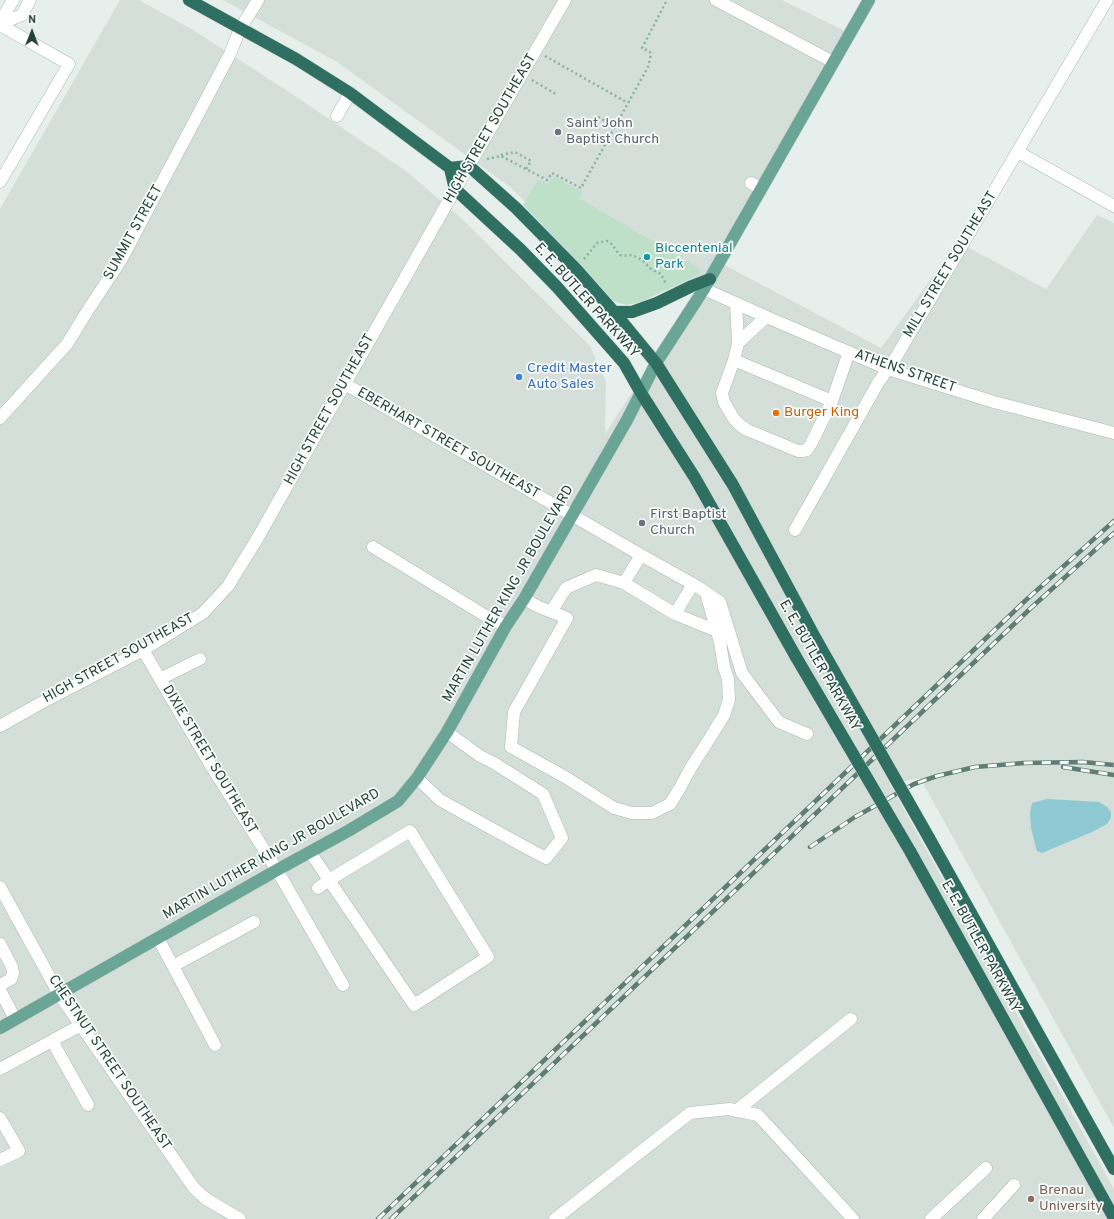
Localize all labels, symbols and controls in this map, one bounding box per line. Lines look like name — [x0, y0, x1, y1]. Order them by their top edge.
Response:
north arrow — [12, 12, 52, 52]
text: N — [28, 13, 36, 27]
street label: HIGH STREET SOUTHEAST — [441, 51, 541, 207]
place label: Saint John Baptist Church — [566, 116, 659, 148]
marker: Saint John Baptist Church — [553, 127, 563, 137]
street label: SUMMIT STREET — [101, 183, 167, 283]
street label: MILL STREET SOUTHEAST — [901, 189, 1001, 341]
street label: E. E. BUTLER PARKWAY — [530, 240, 642, 362]
place label: Biccentenial Park — [655, 241, 733, 274]
marker: Biccentenial Park — [642, 252, 652, 262]
street label: HIGH STREET SOUTHEAST — [281, 332, 379, 488]
street label: ATHENS STREET — [852, 347, 958, 397]
place label: Credit Master Auto Sales — [527, 361, 612, 394]
marker: Credit Master Auto Sales — [514, 372, 524, 382]
street label: EBERHART STREET SOUTHEAST — [354, 385, 542, 503]
place label: Burger King — [784, 405, 859, 421]
marker: Burger King — [771, 408, 781, 418]
street label: MARTIN LUTHER KING JR BOULEVARD — [440, 483, 578, 705]
place label: First Baptist Church — [650, 507, 727, 540]
marker: First Baptist Church — [637, 518, 647, 528]
street label: E. E. BUTLER PARKWAY — [775, 597, 863, 735]
street label: HIGH STREET SOUTHEAST — [41, 610, 197, 708]
street label: DIXIE STREET SOUTHEAST — [158, 682, 260, 838]
street label: MARTIN LUTHER KING JR BOULEVARD — [161, 786, 383, 924]
street label: E. E. BUTLER PARKWAY — [937, 878, 1023, 1016]
street label: CHESTNUT STREET SOUTHEAST — [44, 972, 174, 1154]
place label: Brenau University — [1039, 1183, 1103, 1216]
marker: Brenau University — [1026, 1194, 1036, 1204]

